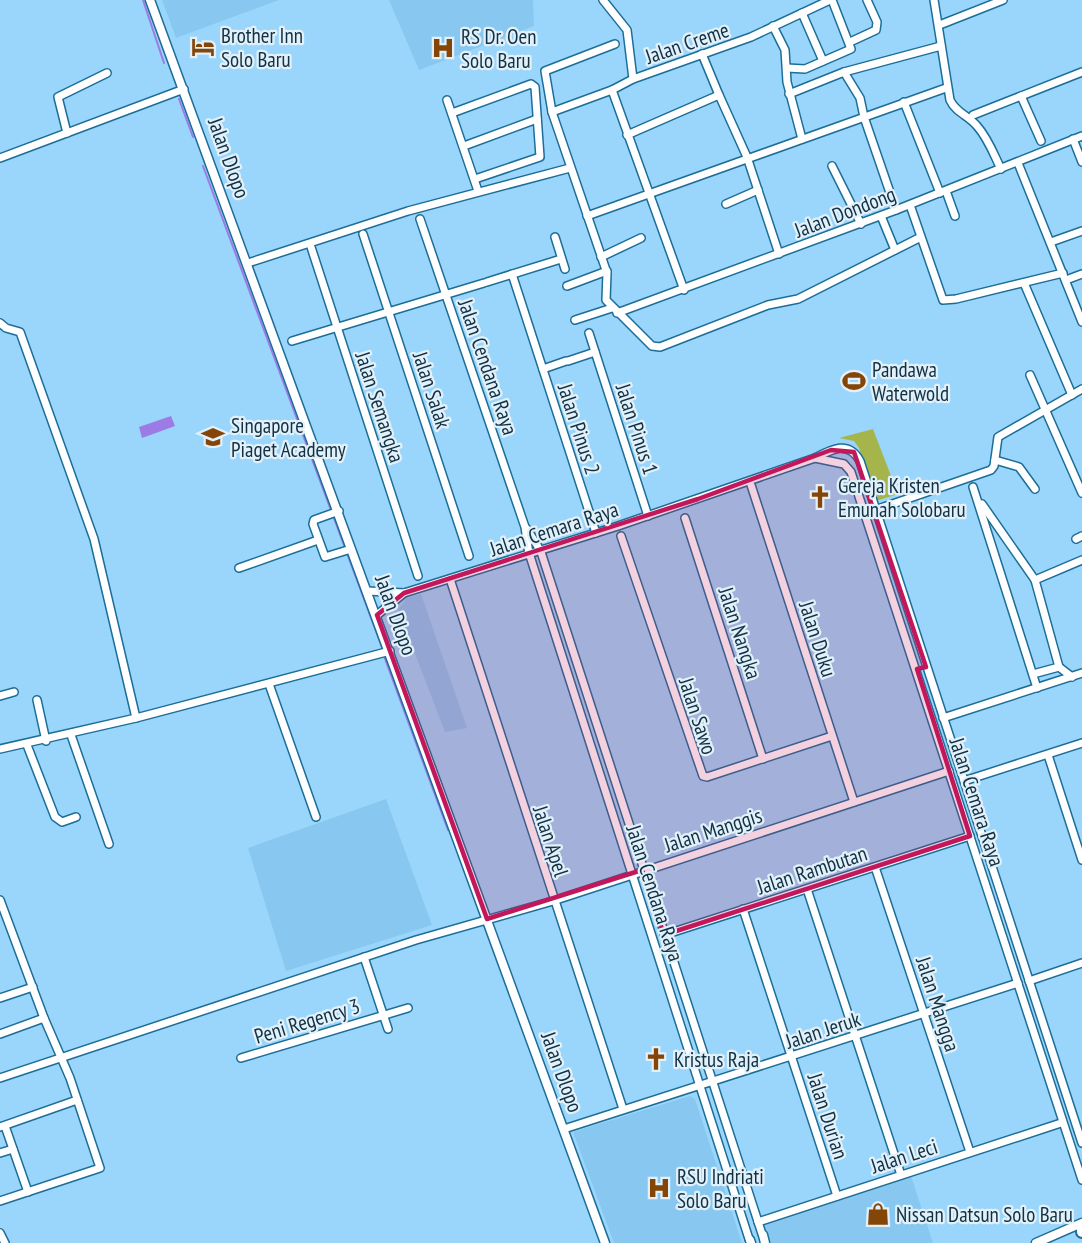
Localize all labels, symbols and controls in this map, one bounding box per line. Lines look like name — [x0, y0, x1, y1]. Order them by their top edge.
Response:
street label: Jalan Creme — [641, 16, 732, 70]
place label: Brother Inn Solo Baru — [221, 22, 303, 73]
place label: RS Dr. Oen Solo Baru — [461, 23, 536, 74]
hotel icon: Brother Inn Solo Baru — [190, 34, 216, 60]
hospital icon: RS Dr. Oen Solo Baru — [430, 35, 456, 61]
street label: Jalan Dlopo — [202, 113, 256, 202]
street label: Jalan Dondong — [790, 180, 899, 244]
street label: Jalan Cendana Raya — [452, 295, 524, 438]
street label: Jalan Semangka — [349, 347, 411, 466]
street label: Jalan Salak — [407, 347, 457, 432]
place label: Pandawa Waterwold — [872, 356, 949, 407]
sports icon: Pandawa Waterwold — [841, 368, 867, 394]
street label: Jalan Pinus 2 — [551, 379, 606, 478]
street label: Jalan Pinus 1 — [609, 379, 664, 478]
place label: Singapore Piaget Academy — [231, 412, 346, 463]
school or university icon: Singapore Piaget Academy — [200, 424, 226, 450]
place label: Gereja Kristen Emunah Solobaru — [838, 472, 966, 523]
church icon: Gereja Kristen Emunah Solobaru — [807, 484, 833, 510]
street label: Jalan Cemara Raya — [485, 496, 622, 563]
street label: Jalan Dlopo — [369, 570, 423, 659]
street label: Jalan Nangka — [712, 583, 768, 682]
street label: Jalan Duku — [793, 597, 843, 680]
street label: Jalan Sawo — [673, 673, 723, 758]
street label: Jalan Cemara Raya — [943, 733, 1010, 870]
street label: Jalan Apel — [527, 801, 575, 880]
street label: Jalan Manggis — [660, 802, 765, 859]
street label: Jalan Cendana Raya — [620, 821, 690, 965]
street label: Jalan Rambutan — [753, 840, 870, 901]
street label: Jalan Mangga — [910, 952, 966, 1055]
street label: Peni Regency 3 — [251, 992, 363, 1050]
street label: Jalan Jeruk — [781, 1005, 864, 1055]
street label: Jalan Dlopo — [535, 1027, 589, 1116]
church icon: Kristus Raja — [643, 1046, 669, 1072]
place label: Kristus Raja — [674, 1046, 759, 1073]
street label: Jalan Durian — [801, 1069, 855, 1162]
street label: Jalan Leci — [866, 1133, 941, 1180]
place label: RSU Indriati Solo Baru — [677, 1163, 764, 1214]
hospital icon: RSU Indriati Solo Baru — [646, 1175, 672, 1201]
shop icon: Nissan Datsun Solo Baru — [865, 1201, 891, 1227]
place label: Nissan Datsun Solo Baru — [896, 1201, 1073, 1228]

